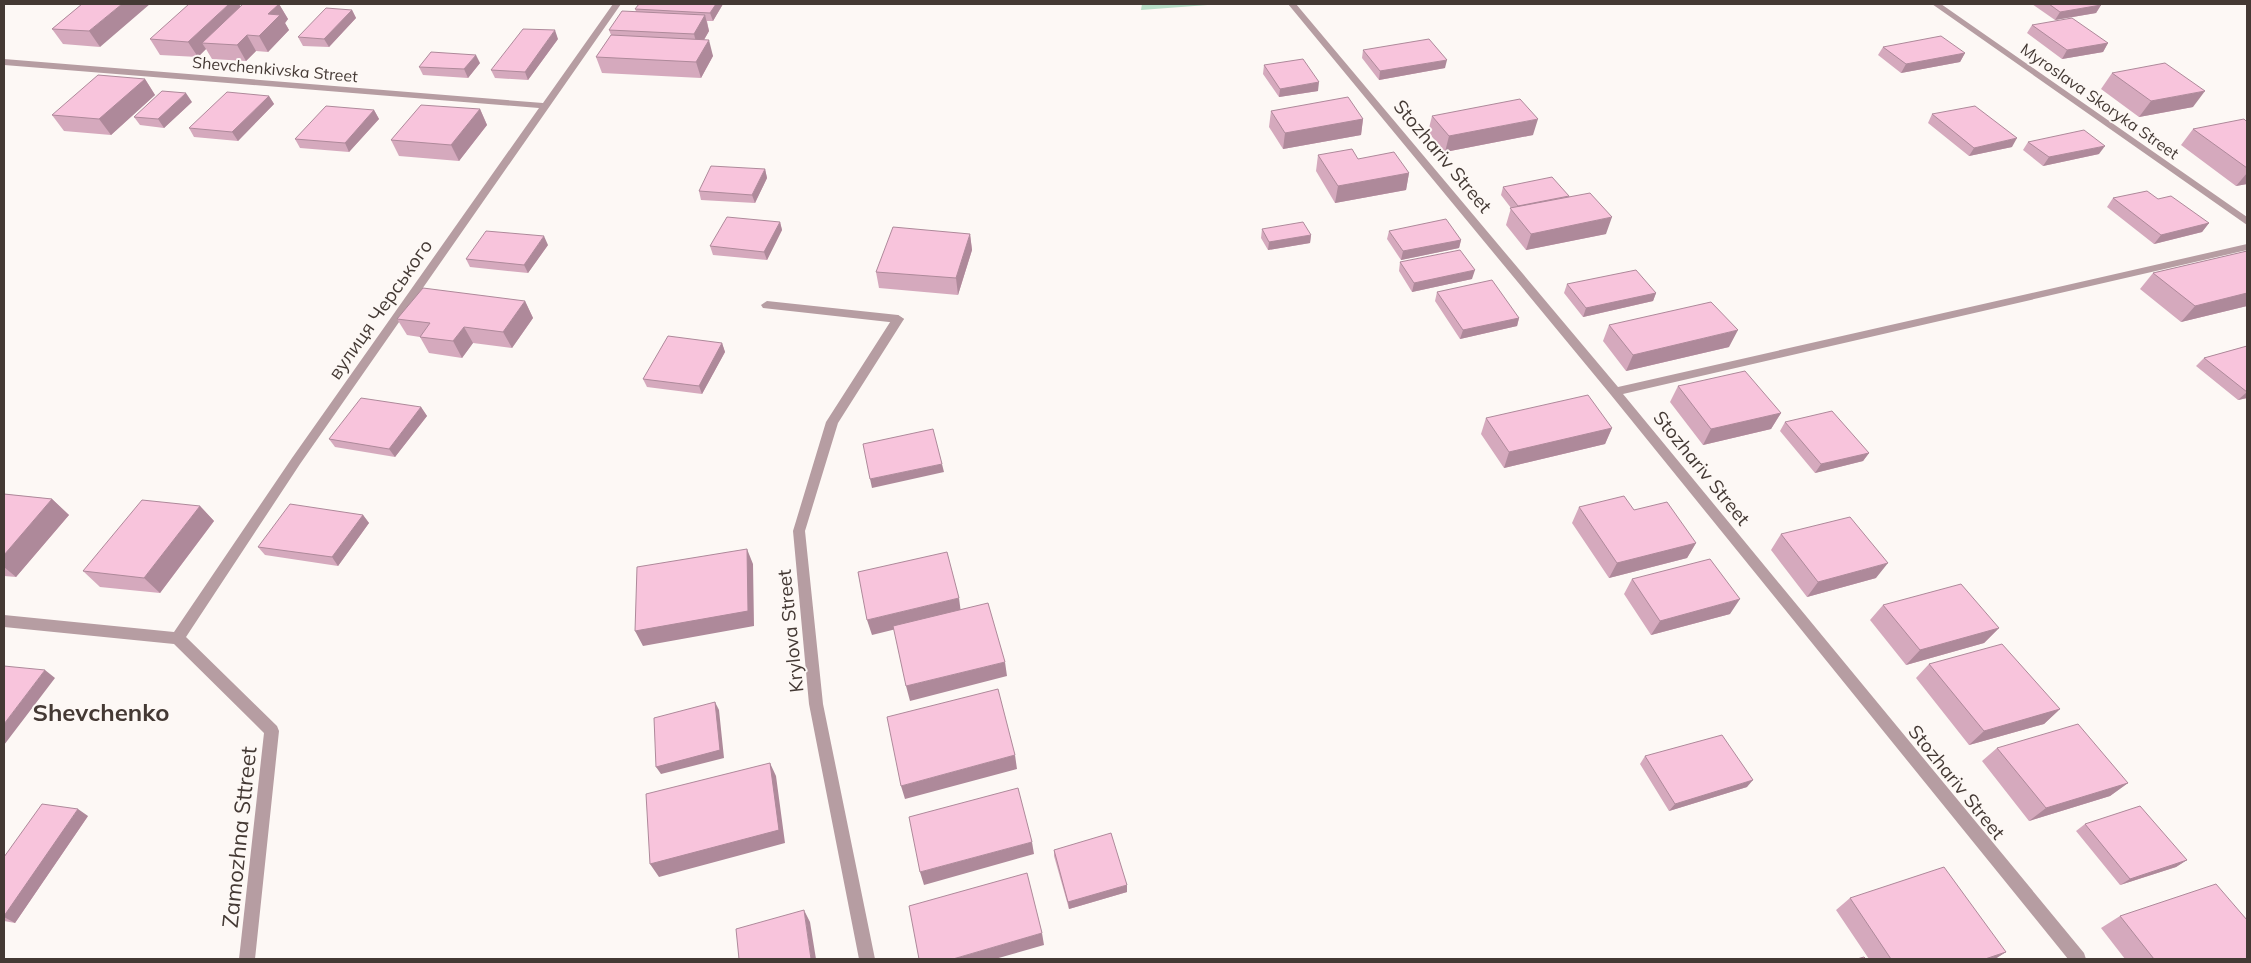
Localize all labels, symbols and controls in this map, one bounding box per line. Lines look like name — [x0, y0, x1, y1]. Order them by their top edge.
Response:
street label: Myroslava Skoryka Street — [2017, 39, 2183, 163]
street label: Shevchenkivska Street — [191, 52, 359, 86]
street label: Stozhariv Street — [1389, 94, 1498, 218]
street label: вулиця Черського — [323, 234, 437, 384]
street label: Stozhariv Street — [1648, 406, 1756, 530]
street label: Krylova Street — [772, 568, 808, 694]
district label: Shevchenko — [32, 697, 170, 727]
street label: Stozhariv Street — [1903, 720, 2011, 844]
street label: Zamozhna Sttreet — [216, 745, 262, 929]

